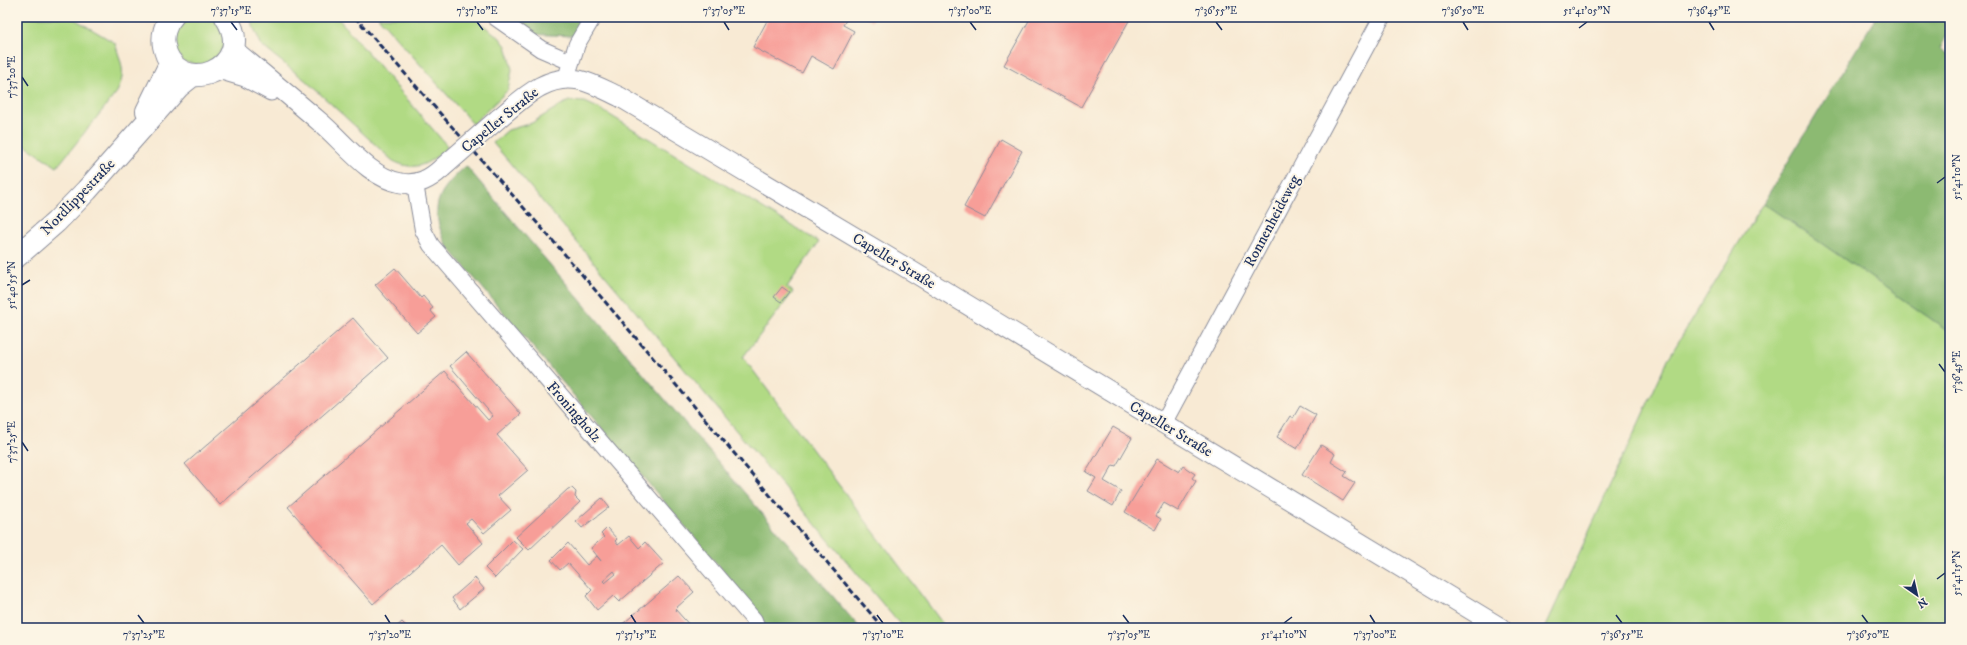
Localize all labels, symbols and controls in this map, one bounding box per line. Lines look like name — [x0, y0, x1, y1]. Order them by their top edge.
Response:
text: 7°37'15"E — [211, 5, 251, 17]
text: 7°37'10"E — [456, 5, 498, 17]
text: 7°37'05"E — [703, 5, 745, 17]
text: 7°37'00"E — [949, 5, 991, 17]
text: 7°36'55"E — [1195, 5, 1237, 17]
text: 7°36'50"E — [1442, 5, 1484, 17]
text: 51°41'05"N — [1563, 5, 1611, 17]
text: 7°36'45"E — [1688, 5, 1730, 17]
text: 7°37'20"E — [6, 56, 18, 98]
street label: Capeller Straße — [458, 83, 542, 157]
text: 51°41'10"N — [1951, 154, 1963, 200]
street label: Nordlippestraße — [37, 155, 119, 239]
street label: Ronnenheideweg — [1240, 171, 1305, 270]
street label: Capeller Straße — [849, 229, 939, 293]
text: 51°40'55"N — [6, 261, 18, 309]
text: 7°36'45"E — [1951, 351, 1963, 393]
street label: Froningholz — [542, 378, 606, 447]
street label: Capeller Straße — [1126, 397, 1216, 461]
text: 7°37'25"E — [6, 421, 18, 463]
text: 51°41'15"N — [1951, 550, 1963, 596]
north arrow — [1897, 575, 1937, 615]
text: N — [1914, 594, 1930, 611]
text: 7°37'25"E — [123, 629, 165, 641]
text: 7°37'20"E — [369, 629, 411, 641]
text: 7°37'15"E — [616, 629, 656, 641]
text: 7°37'10"E — [862, 629, 904, 641]
text: 7°37'05"E — [1108, 629, 1150, 641]
text: 51°41'10"N — [1261, 629, 1307, 641]
text: 7°37'00"E — [1354, 629, 1396, 641]
text: 7°36'55"E — [1601, 629, 1643, 641]
text: 7°36'50"E — [1847, 629, 1889, 641]

